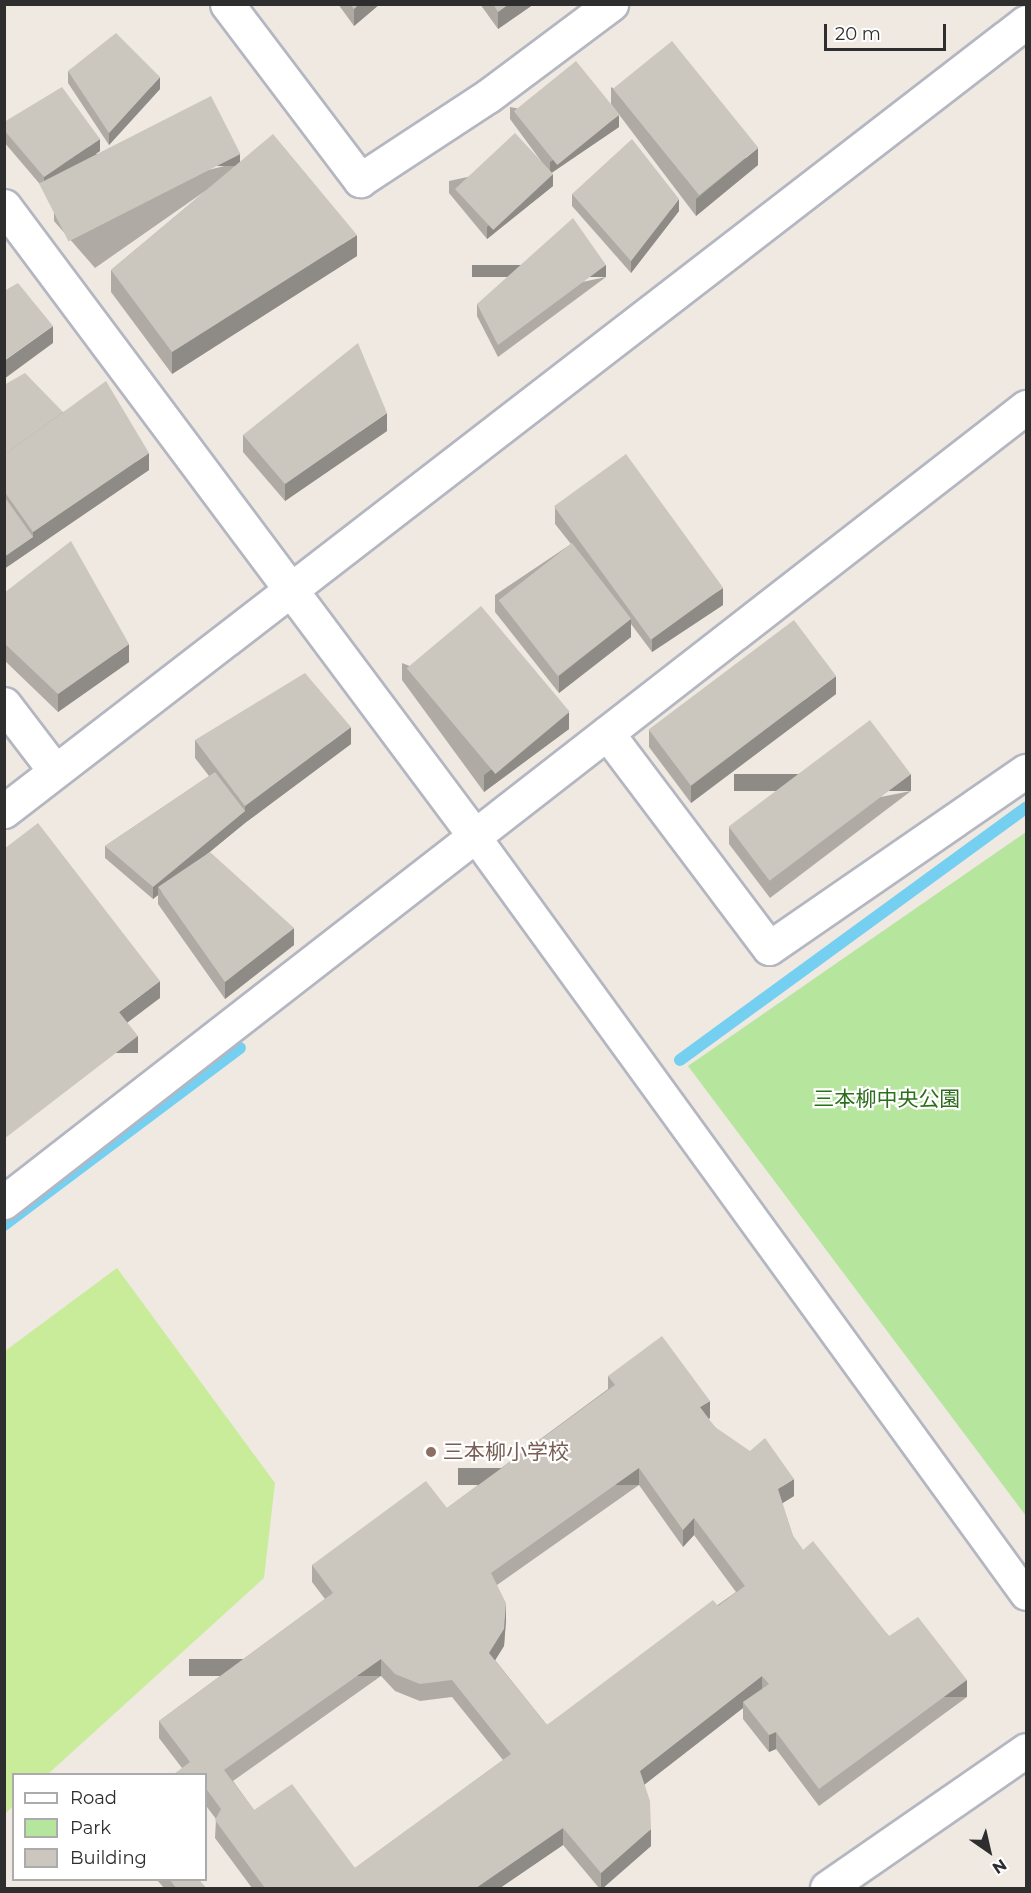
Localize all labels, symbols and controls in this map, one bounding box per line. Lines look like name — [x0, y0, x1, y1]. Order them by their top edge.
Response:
scale bar — [827, 12, 948, 50]
text: 20 m — [835, 23, 881, 45]
park label: 三本柳中央公園 — [814, 1086, 960, 1112]
place label: 三本柳小学校 — [443, 1439, 569, 1465]
marker: 三本柳小学校 — [424, 1445, 438, 1459]
legend — [12, 1773, 207, 1881]
text: Road — [70, 1787, 117, 1809]
text: Park — [70, 1817, 111, 1839]
north arrow — [959, 1821, 1019, 1881]
text: Building — [70, 1847, 147, 1869]
text: N — [989, 1855, 1010, 1878]

